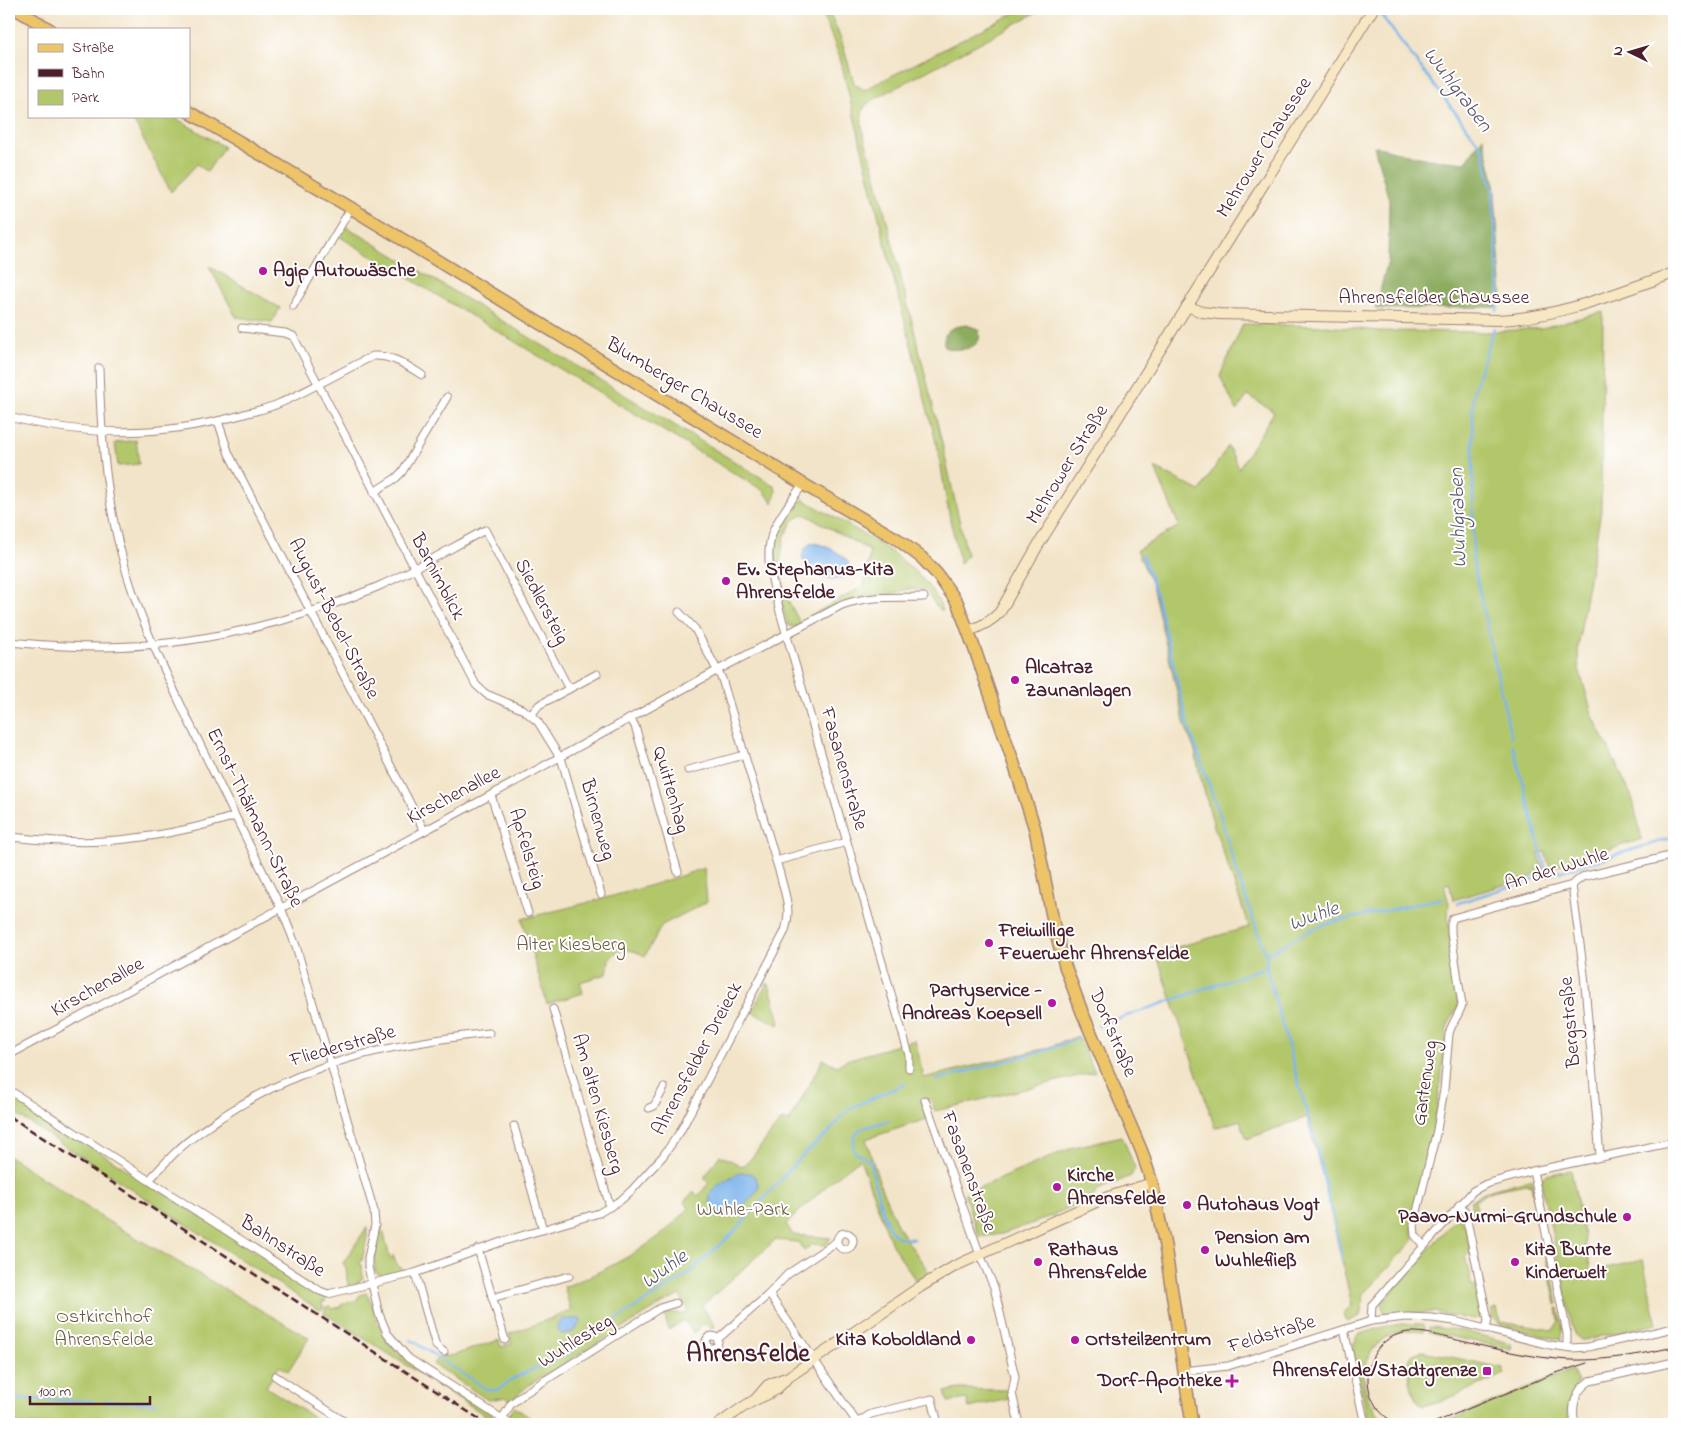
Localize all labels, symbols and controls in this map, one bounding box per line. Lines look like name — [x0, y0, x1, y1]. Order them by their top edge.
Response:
legend — [28, 28, 190, 118]
north arrow — [1606, 28, 1656, 78]
text: Straße — [72, 37, 114, 59]
water label: Wuhlgraben — [1414, 41, 1499, 140]
text: N — [1608, 45, 1629, 57]
text: Bahn — [71, 63, 105, 85]
street label: Mehrower Chaussee — [1210, 72, 1320, 224]
text: Park — [72, 87, 100, 109]
place label: Agip Autowäsche — [273, 257, 416, 287]
marker: Agip Autowäsche — [257, 265, 269, 277]
street label: Ahrensfelder Chaussee — [1339, 284, 1530, 313]
street label: Blumberger Chaussee — [599, 330, 768, 448]
street label: Mehrower Straße — [1020, 399, 1116, 531]
water label: Wuhlgraben — [1442, 467, 1477, 568]
street label: Barnimblick — [402, 528, 472, 626]
street label: August-Bebel-Straße — [279, 533, 386, 705]
street label: Siedlersteig — [505, 554, 576, 651]
place label: Ev. Stephanus-Kita Ahrensfelde — [736, 556, 894, 608]
marker: Ev. Stephanus-Kita Ahrensfelde — [720, 575, 732, 587]
place label: Alcatraz Zaunanlagen — [1025, 654, 1131, 707]
marker: Alcatraz Zaunanlagen — [1009, 674, 1021, 686]
street label: Fasanenstraße — [811, 703, 874, 834]
street label: Ernst-Thälmann-Straße — [198, 723, 310, 913]
street label: Quittenhag — [643, 743, 696, 837]
street label: Kirschenallee — [402, 759, 506, 833]
street label: Birnenweg — [570, 775, 622, 864]
street label: Apfelsteig — [499, 805, 552, 893]
street label: An der Wuhle — [1501, 840, 1613, 900]
water label: Wuhle — [1285, 894, 1345, 940]
place label: Freiwillige Feuerwehr Ahrensfelde — [998, 917, 1190, 969]
park label: Alter Kiesberg — [516, 931, 626, 961]
marker: Freiwillige Feuerwehr Ahrensfelde — [983, 937, 995, 949]
street label: Kirschenallee — [46, 950, 150, 1025]
street label: Bergstraße — [1553, 975, 1590, 1070]
street label: Ahrensfelder Dreieck — [645, 977, 751, 1141]
place label: Partyservice - Andreas Koepsell — [902, 977, 1042, 1029]
street label: Dorfstraße — [1080, 983, 1144, 1082]
marker: Partyservice - Andreas Koepsell — [1046, 997, 1058, 1009]
street label: Fliederstraße — [286, 1018, 399, 1076]
street label: Am alten Kiesberg — [562, 1030, 631, 1178]
street label: Gartenweg — [1406, 1038, 1447, 1128]
street label: Fasanenstraße — [932, 1107, 1003, 1237]
place label: Kirche Ahrensfelde — [1067, 1162, 1167, 1214]
marker: Kirche Ahrensfelde — [1051, 1181, 1063, 1193]
place label: Autohaus Vogt — [1197, 1191, 1320, 1221]
park label: Wuhle-Park — [697, 1196, 789, 1225]
marker: Autohaus Vogt — [1181, 1199, 1193, 1211]
place label: Paavo-Nurmi-Grundschule — [1398, 1203, 1618, 1232]
street label: Bahnstraße — [233, 1208, 331, 1286]
marker: Paavo-Nurmi-Grundschule — [1621, 1211, 1633, 1223]
place label: Pension am Wuhlefließ — [1215, 1224, 1310, 1276]
place label: Rathaus Ahrensfelde — [1048, 1236, 1148, 1288]
place label: Kita Bunte Kinderwelt — [1525, 1236, 1612, 1288]
water label: Wuhle — [635, 1242, 696, 1297]
marker: Pension am Wuhlefließ — [1199, 1244, 1211, 1256]
marker: Rathaus Ahrensfelde — [1032, 1256, 1044, 1268]
marker: Kita Bunte Kinderwelt — [1509, 1256, 1521, 1268]
park label: Ostkirchhof Ahrensfelde — [55, 1303, 153, 1355]
street label: Wuhlesteg — [533, 1308, 620, 1377]
street label: Feldstraße — [1224, 1308, 1319, 1362]
place label: Kita Koboldland — [835, 1326, 962, 1355]
place label: Ortsteilzentrum — [1085, 1326, 1211, 1355]
marker: Kita Koboldland — [965, 1334, 977, 1346]
marker: Ortsteilzentrum — [1069, 1334, 1081, 1346]
district label: Ahrensfelde — [686, 1337, 811, 1373]
place label: Ahrensfelde/Stadtgrenze — [1272, 1357, 1478, 1387]
marker: Ahrensfelde/Stadtgrenze — [1481, 1365, 1493, 1377]
place label: Dorf-Apotheke — [1096, 1367, 1223, 1396]
scale bar — [30, 1373, 150, 1405]
marker: Dorf-Apotheke — [1226, 1375, 1238, 1387]
text: 100 m — [38, 1381, 71, 1403]

